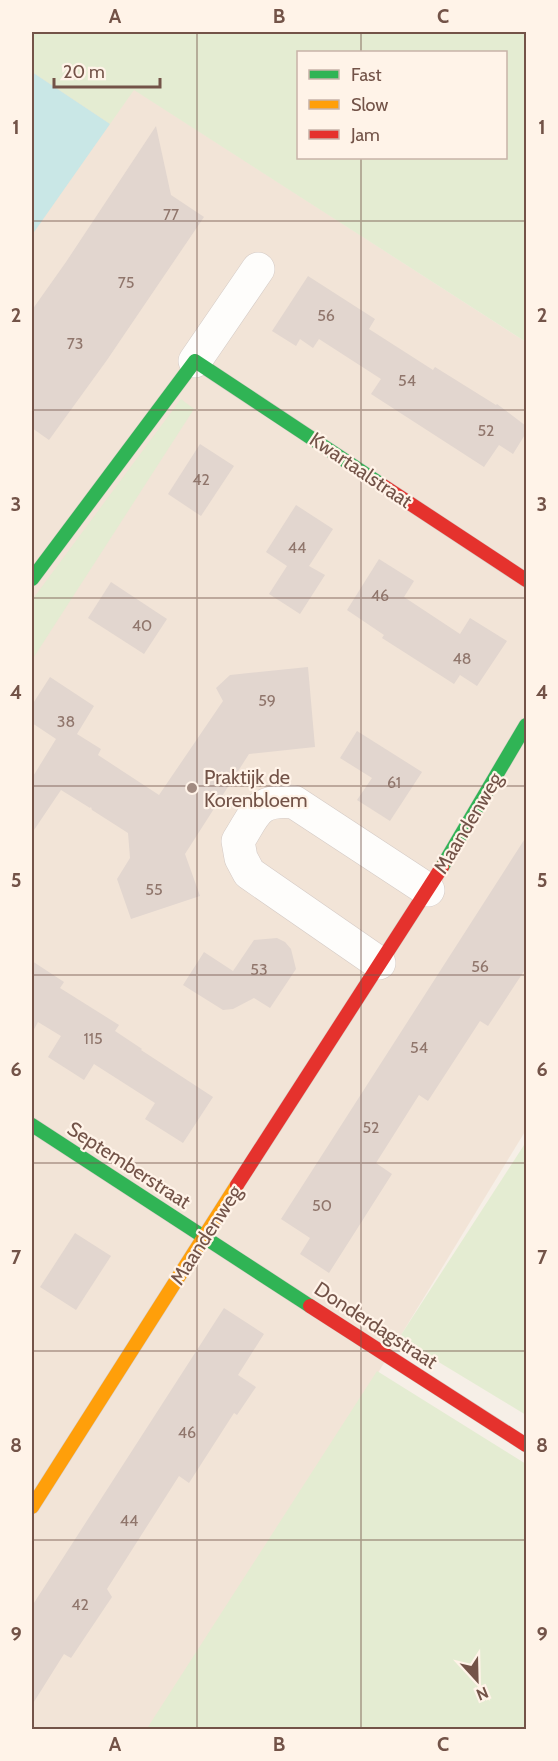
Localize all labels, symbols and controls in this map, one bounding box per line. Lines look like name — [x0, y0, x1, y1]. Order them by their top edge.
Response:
text: A — [109, 4, 122, 28]
text: B — [273, 4, 285, 28]
text: C — [437, 4, 449, 28]
scale bar — [54, 51, 160, 89]
legend — [297, 51, 507, 159]
text: 20 m — [63, 61, 105, 83]
text: Fast — [351, 64, 382, 86]
text: Slow — [351, 94, 388, 116]
text: 1 — [12, 115, 20, 139]
text: 1 — [538, 115, 546, 139]
text: Jam — [350, 124, 380, 146]
house number: 77 — [163, 205, 179, 224]
house number: 75 — [118, 273, 134, 292]
text: 2 — [11, 303, 21, 327]
text: 2 — [537, 303, 547, 327]
house number: 56 — [317, 306, 335, 325]
house number: 73 — [67, 334, 83, 353]
house number: 54 — [398, 371, 416, 390]
house number: 52 — [477, 421, 495, 440]
street label: Kwartaalstraat — [305, 427, 417, 513]
house number: 42 — [192, 470, 210, 489]
text: 3 — [11, 492, 21, 516]
text: 3 — [537, 492, 547, 516]
house number: 44 — [288, 538, 306, 557]
house number: 46 — [371, 586, 389, 605]
house number: 40 — [132, 616, 152, 635]
house number: 48 — [453, 649, 471, 668]
text: 4 — [10, 680, 22, 704]
text: 4 — [536, 680, 548, 704]
house number: 59 — [258, 691, 276, 710]
house number: 38 — [57, 712, 75, 731]
place label: Praktijk de Korenbloem — [204, 765, 308, 812]
street label: Maandenweg — [428, 767, 508, 878]
house number: 61 — [387, 773, 401, 792]
marker: Praktijk de Korenbloem — [185, 781, 199, 795]
text: 5 — [11, 868, 21, 892]
text: 5 — [537, 868, 547, 892]
house number: 55 — [145, 880, 163, 899]
house number: 56 — [471, 957, 489, 976]
house number: 53 — [250, 960, 268, 979]
house number: 115 — [83, 1029, 103, 1048]
house number: 54 — [410, 1038, 428, 1057]
text: 6 — [10, 1057, 22, 1081]
text: 6 — [536, 1057, 548, 1081]
street label: Septemberstraat — [63, 1116, 195, 1214]
house number: 52 — [362, 1118, 380, 1137]
street label: Maandenweg — [165, 1180, 248, 1289]
house number: 50 — [312, 1196, 332, 1215]
text: 7 — [11, 1245, 22, 1269]
text: 7 — [537, 1245, 548, 1269]
street label: Donderdagstraat — [310, 1276, 442, 1374]
house number: 46 — [178, 1423, 196, 1442]
text: 8 — [10, 1433, 22, 1457]
text: 8 — [536, 1433, 548, 1457]
house number: 44 — [120, 1511, 138, 1530]
house number: 42 — [71, 1595, 89, 1614]
text: 9 — [10, 1622, 22, 1646]
text: 9 — [536, 1622, 548, 1646]
north arrow — [447, 1650, 507, 1710]
text: N — [474, 1683, 491, 1704]
text: A — [109, 1732, 122, 1756]
text: B — [273, 1732, 285, 1756]
text: C — [437, 1732, 449, 1756]

